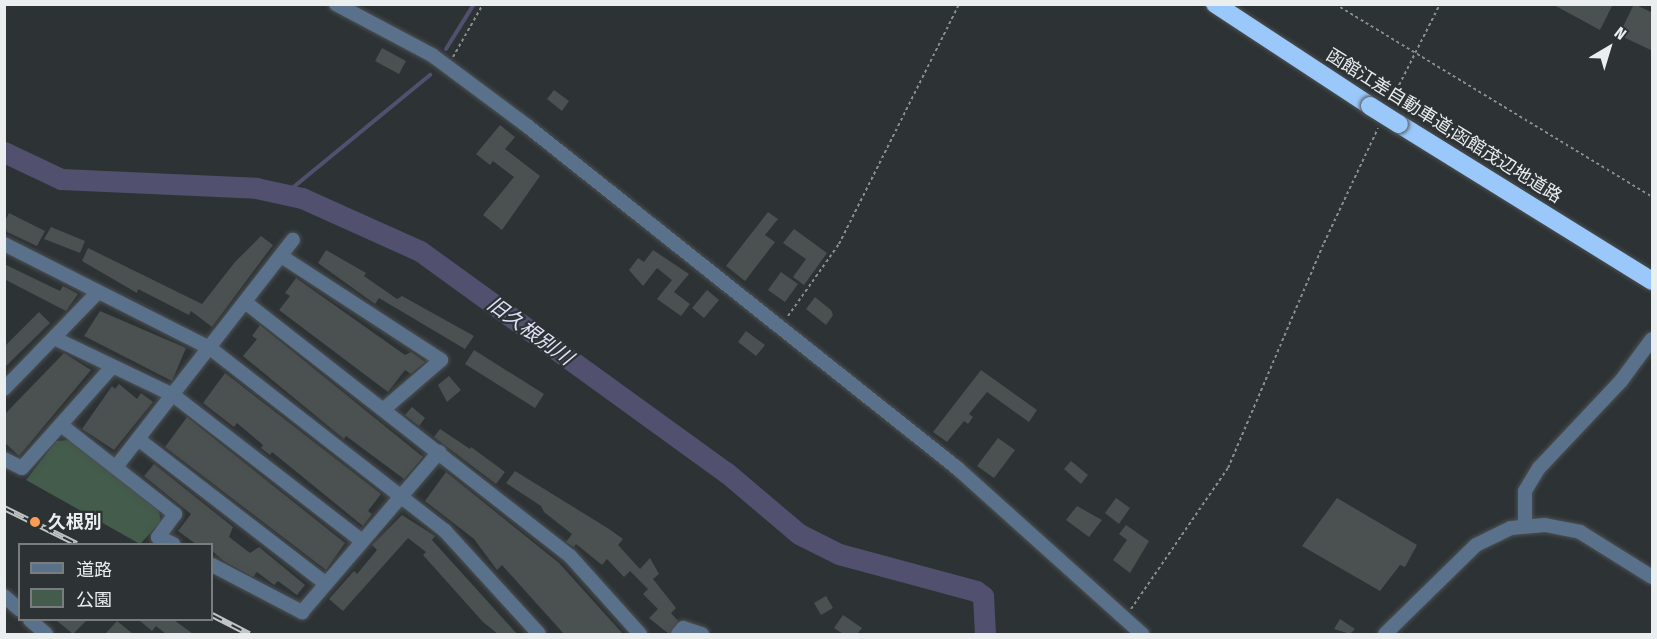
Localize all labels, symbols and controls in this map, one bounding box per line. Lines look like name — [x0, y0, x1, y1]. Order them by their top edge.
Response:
north arrow — [1579, 18, 1639, 78]
text: N — [1611, 23, 1630, 44]
street label: 函館江差自動車道;函館茂辺地道路 — [1322, 44, 1566, 208]
water label: 旧久根別川 — [482, 292, 578, 370]
place label: 久根別 — [48, 511, 102, 533]
marker: 久根別 — [26, 513, 44, 531]
legend — [18, 543, 213, 621]
text: 道路 — [76, 559, 112, 581]
text: 公園 — [76, 589, 112, 611]

